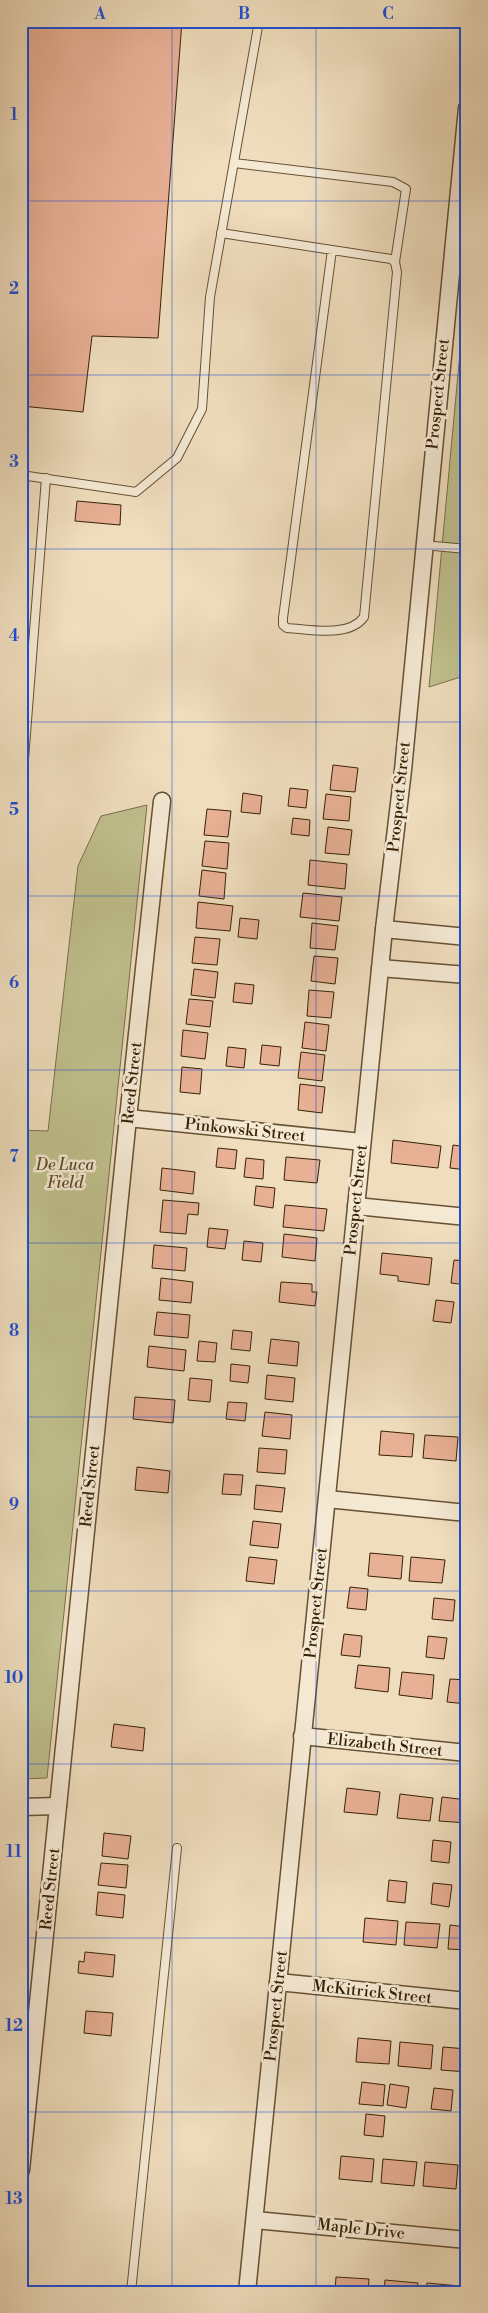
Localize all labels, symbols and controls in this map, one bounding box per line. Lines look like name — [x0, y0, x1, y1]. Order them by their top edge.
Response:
text: A — [93, 4, 106, 24]
text: B — [238, 4, 250, 24]
text: C — [382, 4, 394, 24]
text: 1 — [10, 105, 18, 125]
text: 2 — [9, 279, 19, 299]
street label: Prospect Street — [422, 337, 454, 450]
text: 3 — [9, 452, 19, 472]
text: 4 — [9, 626, 20, 646]
street label: Prospect Street — [383, 740, 415, 853]
text: 5 — [9, 800, 19, 820]
text: 6 — [9, 973, 19, 993]
street label: Reed Street — [118, 1040, 146, 1125]
street label: Pinkowski Street — [184, 1114, 307, 1146]
street label: Prospect Street — [340, 1143, 372, 1256]
text: 7 — [9, 1147, 19, 1167]
park label: De Luca Field — [35, 1155, 94, 1193]
text: 8 — [9, 1321, 19, 1341]
street label: Reed Street — [76, 1443, 104, 1528]
text: 9 — [9, 1495, 19, 1515]
street label: Prospect Street — [300, 1546, 332, 1659]
text: 10 — [5, 1668, 23, 1688]
street label: Elizabeth Street — [326, 1729, 444, 1761]
text: 11 — [6, 1842, 22, 1862]
street label: Reed Street — [36, 1846, 64, 1931]
street label: Prospect Street — [260, 1949, 292, 2062]
street label: McKitrick Street — [311, 1976, 433, 2008]
text: 12 — [5, 2016, 23, 2036]
text: 13 — [5, 2189, 23, 2209]
street label: Maple Drive — [316, 2214, 406, 2244]

